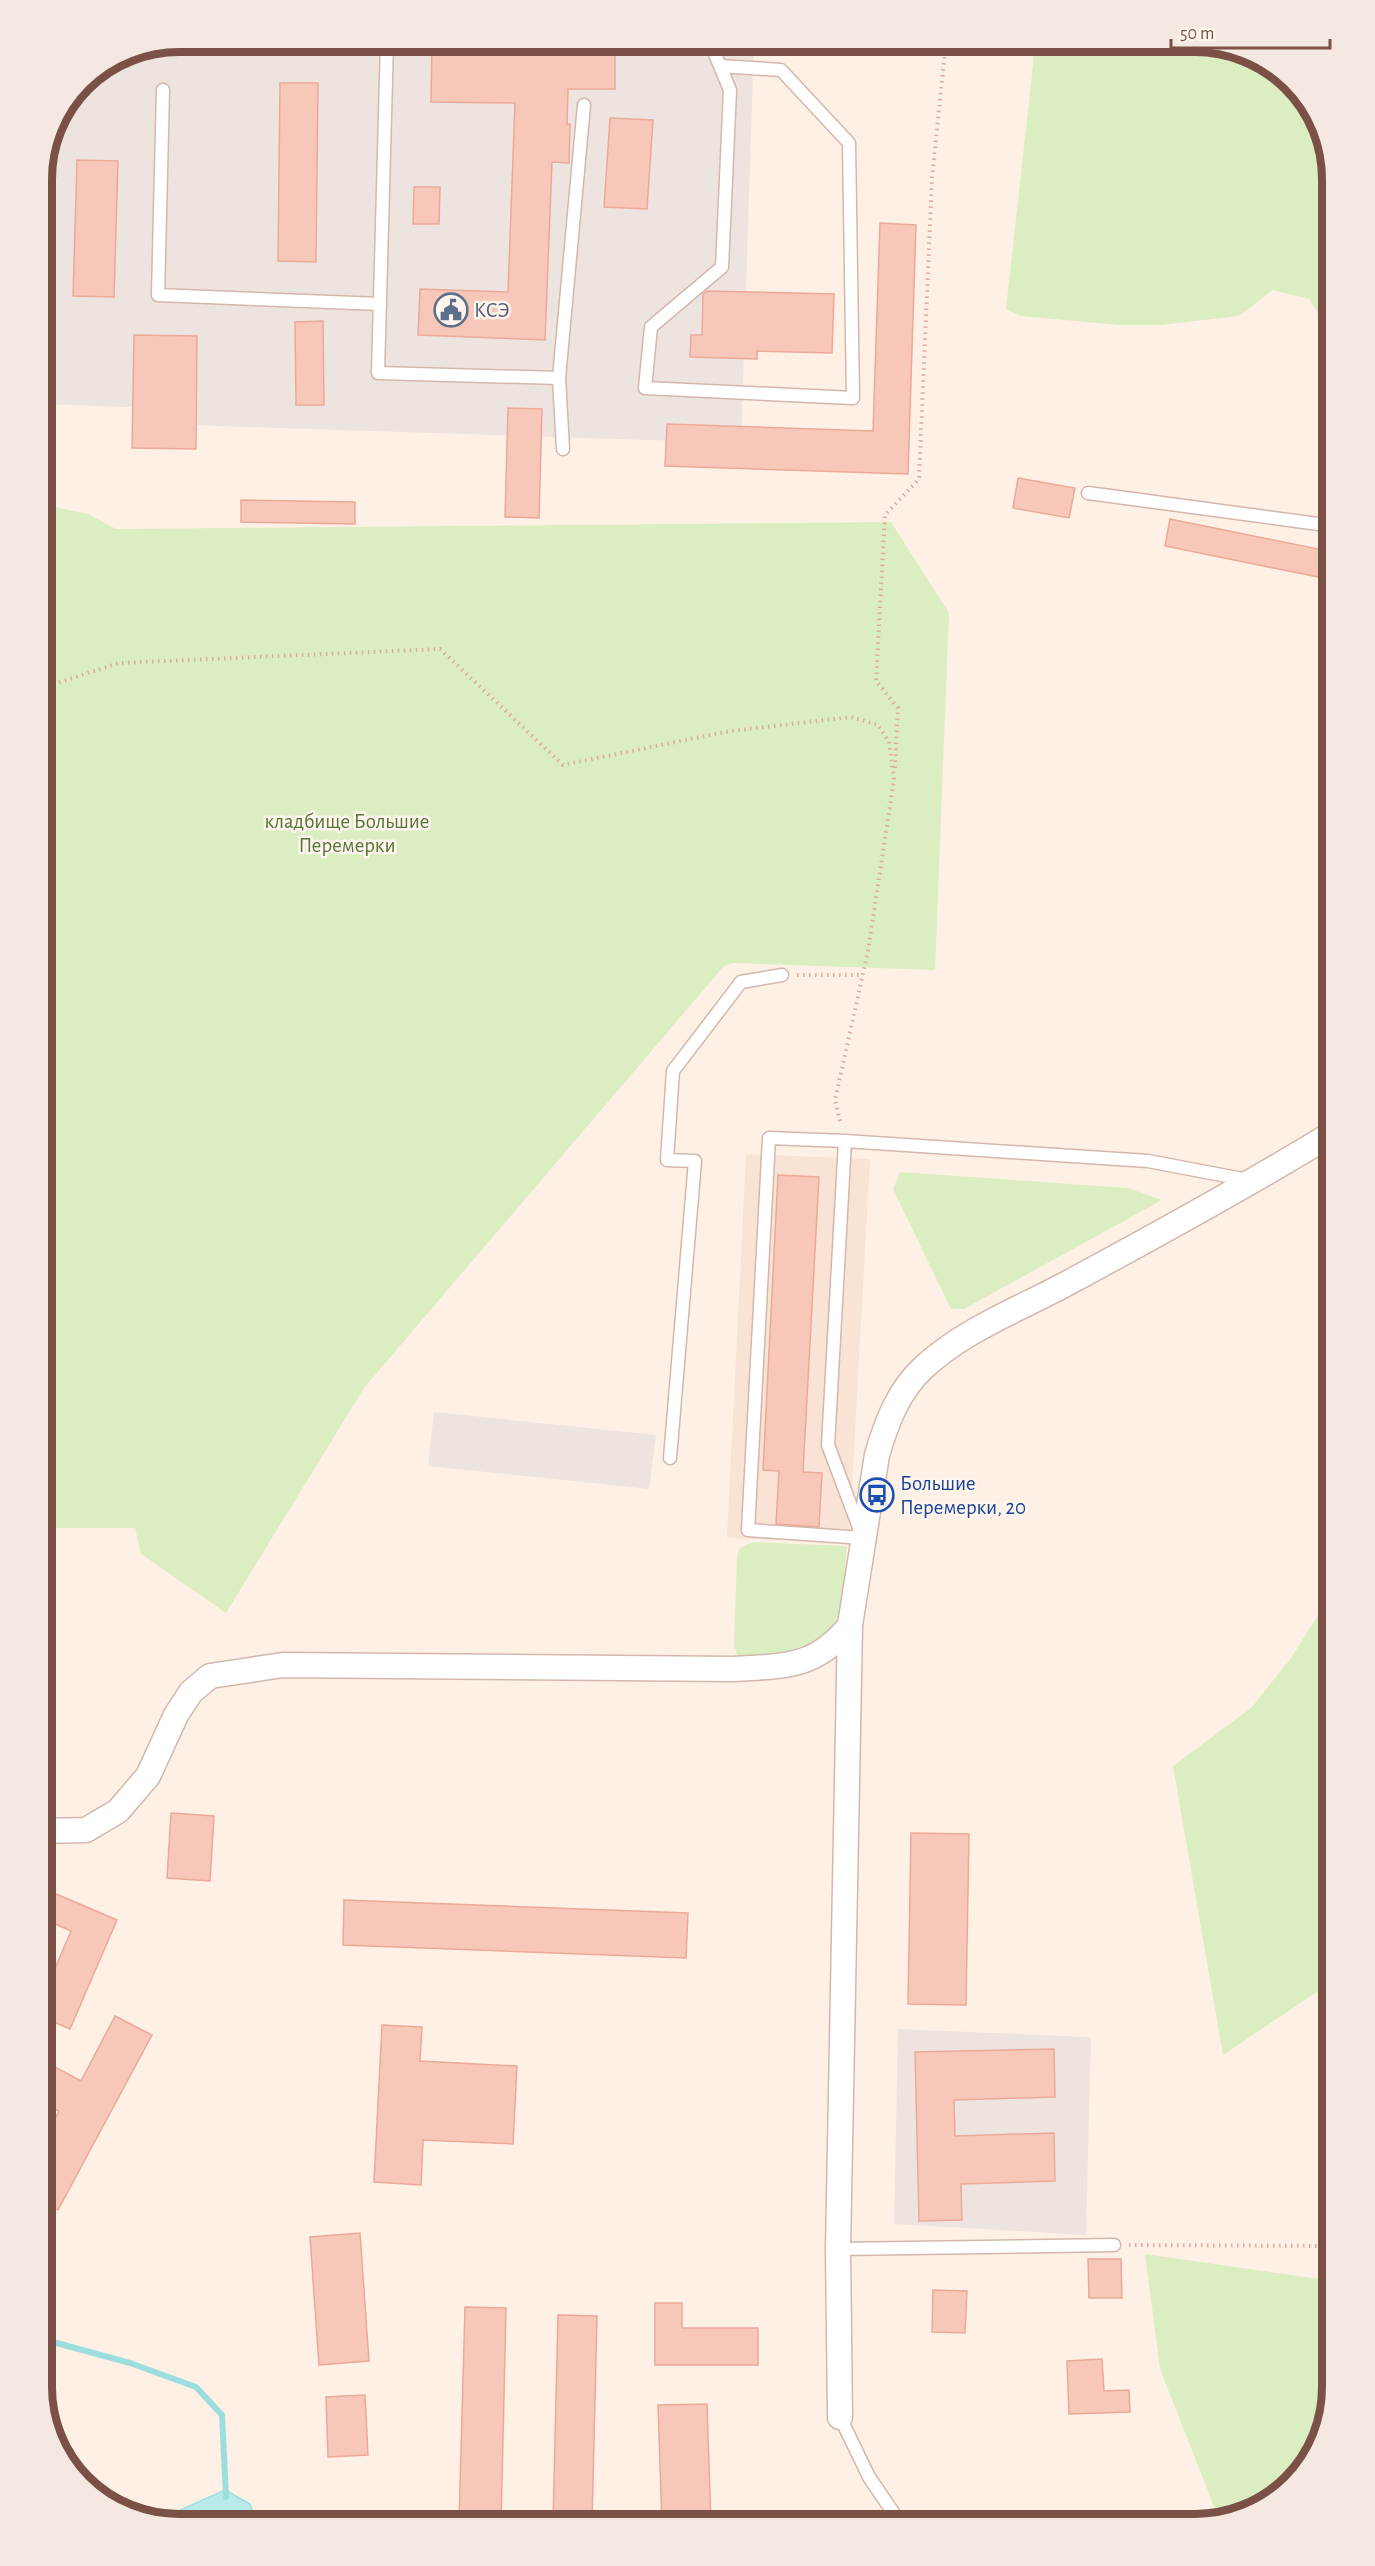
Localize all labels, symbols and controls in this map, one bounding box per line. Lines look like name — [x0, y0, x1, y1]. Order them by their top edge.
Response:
scale bar — [1171, 12, 1330, 50]
text: 50 m — [1180, 25, 1214, 43]
public building icon: КСЭ — [433, 292, 469, 328]
place label: КСЭ — [474, 300, 510, 321]
park label: кладбище Большие Перемерки — [265, 811, 429, 856]
place label: Большие Перемерки, 20 — [900, 1473, 1026, 1518]
bus stop icon: Большие Перемерки, 20 — [859, 1477, 895, 1513]

